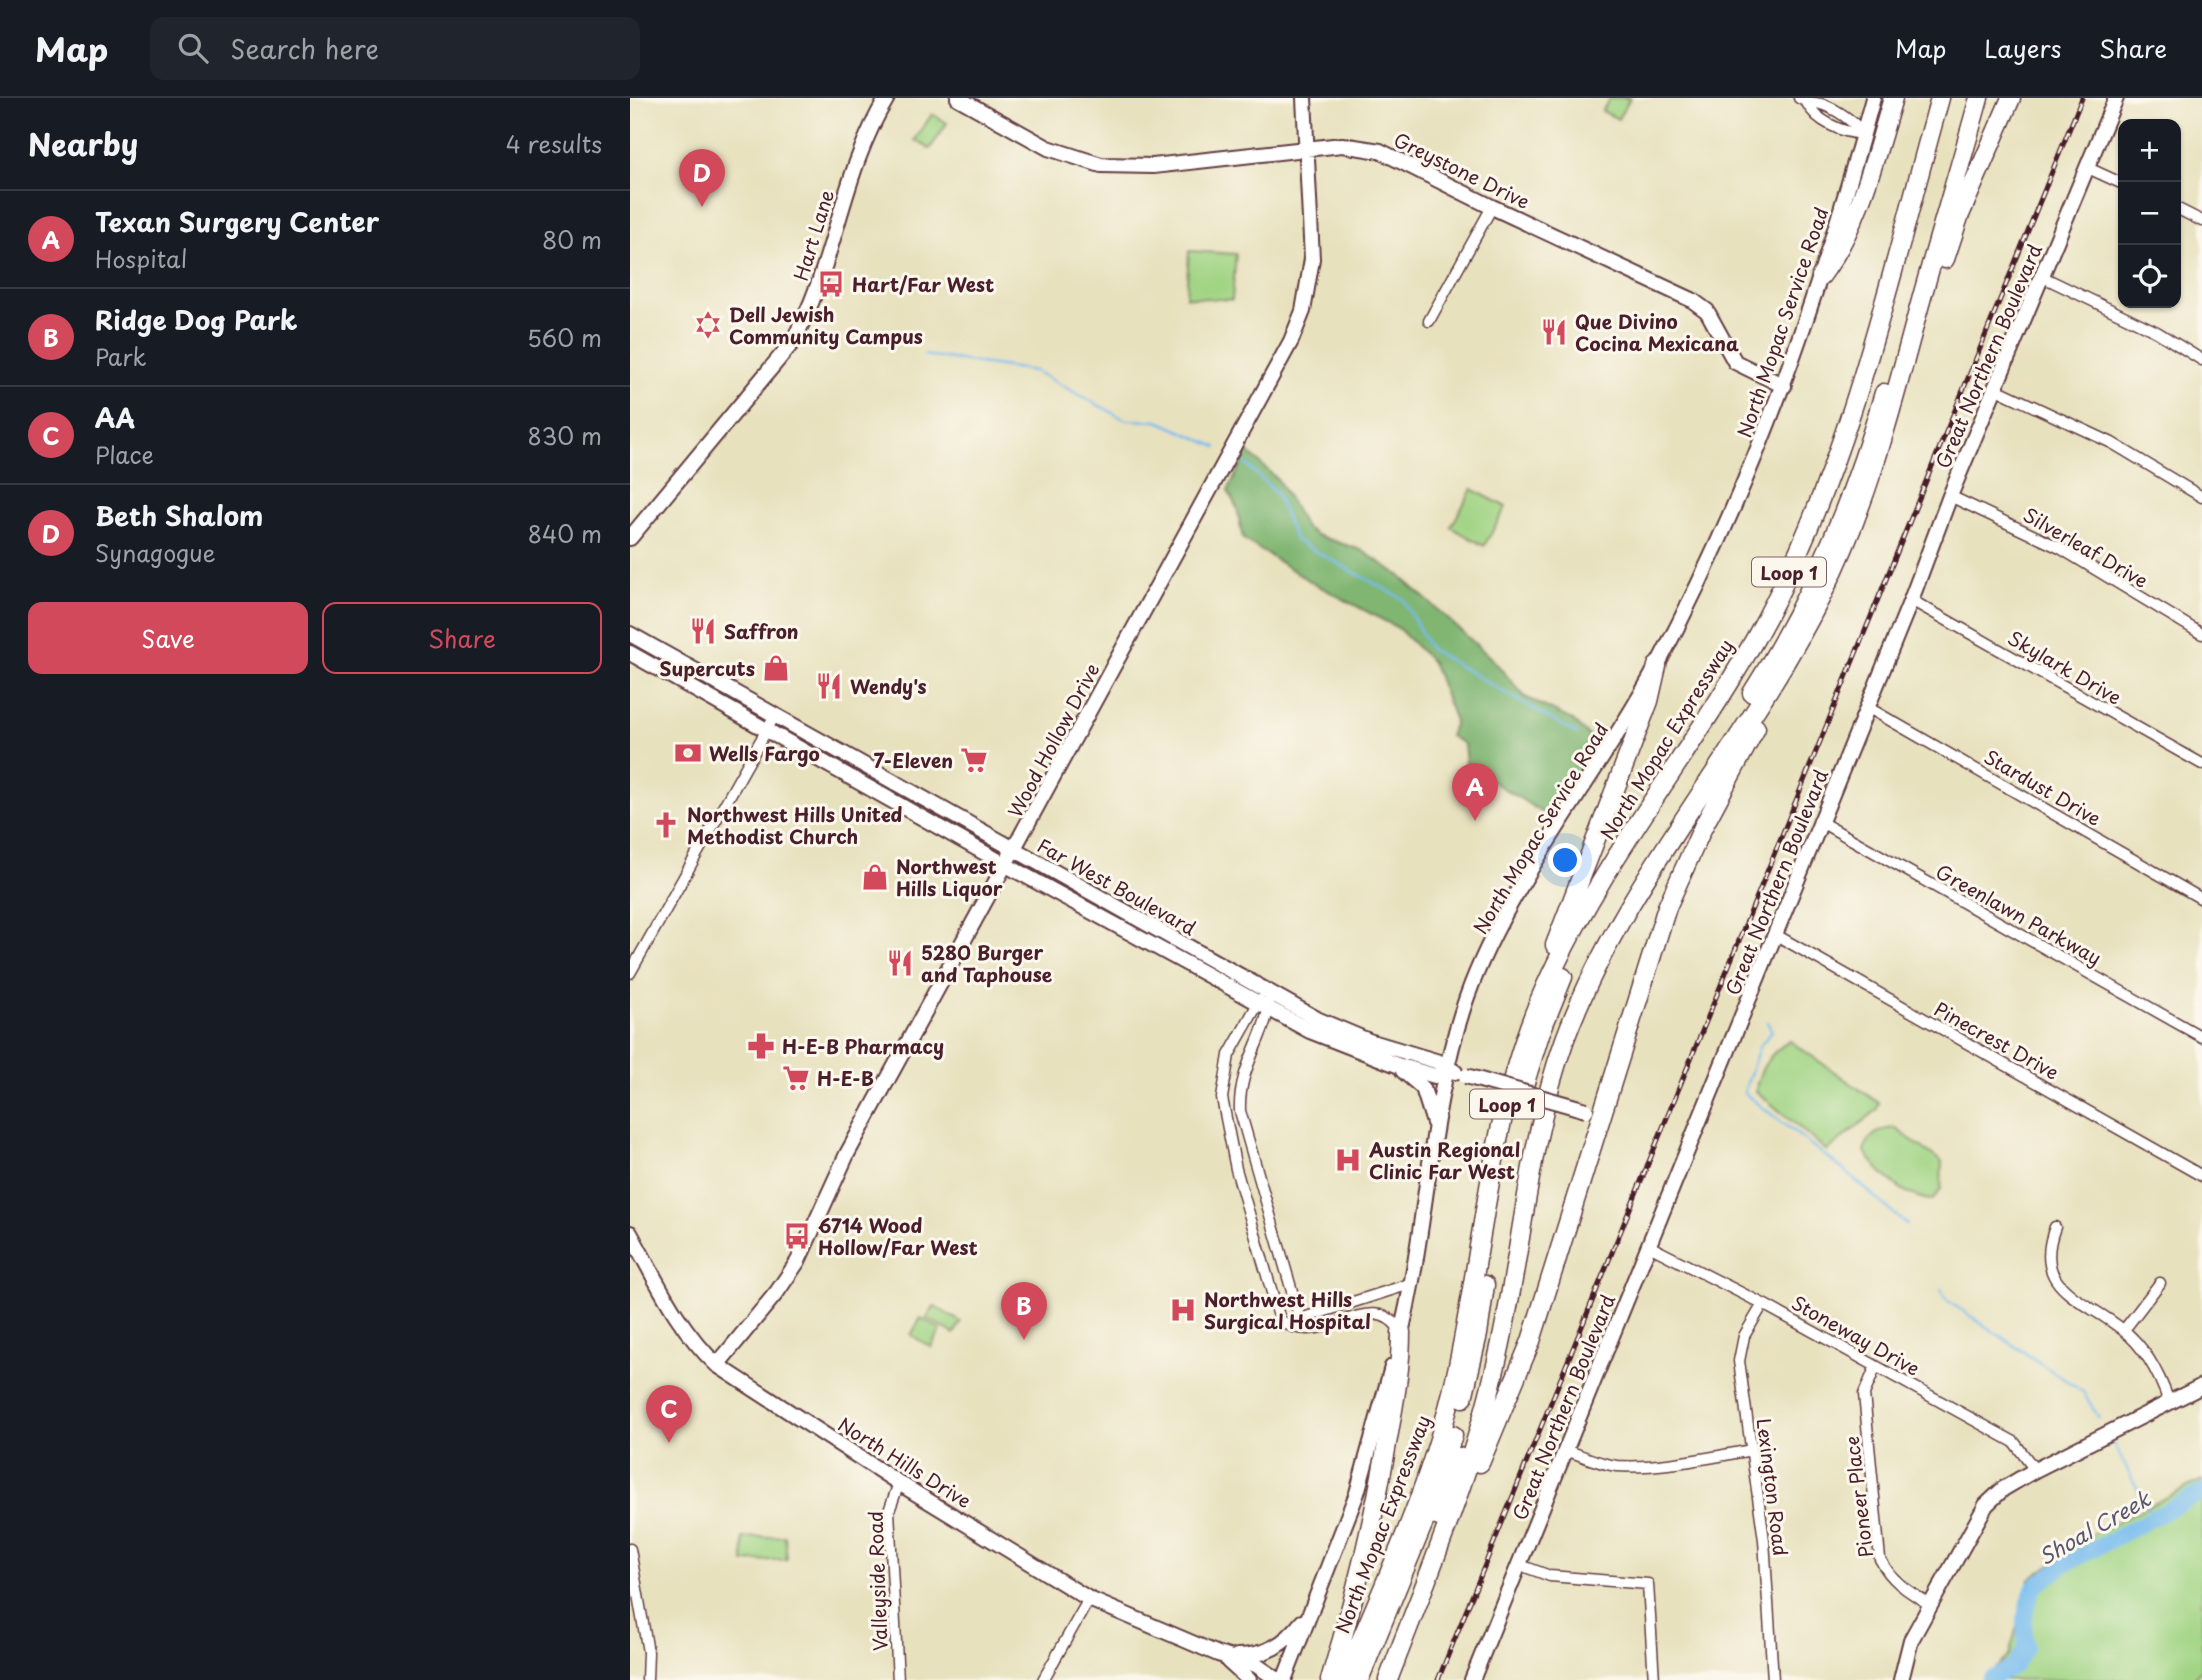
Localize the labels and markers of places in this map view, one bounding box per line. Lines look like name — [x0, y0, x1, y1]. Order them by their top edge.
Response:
pin: D — [679, 149, 725, 207]
bus stop icon: Hart/Far West — [816, 269, 846, 299]
place label: Hart/Far West — [852, 270, 994, 298]
place label: Dell Jewish Community Campus — [729, 300, 923, 350]
place label: Que Divino Cocina Mexicana — [1575, 307, 1739, 357]
synagogue icon: Dell Jewish Community Campus — [693, 310, 723, 340]
restaurant icon: Que Divino Cocina Mexicana — [1539, 317, 1569, 347]
restaurant icon: Saffron — [688, 616, 718, 646]
place label: Saffron — [724, 617, 799, 645]
shop icon: Supercuts — [761, 653, 791, 683]
place label: Supercuts — [659, 654, 755, 682]
restaurant icon: Wendy's — [814, 671, 844, 701]
place label: Wendy's — [850, 672, 927, 700]
bank icon: Wells Fargo — [673, 738, 703, 768]
place label: Wells Fargo — [709, 739, 820, 767]
supermarket icon: 7-Eleven — [959, 745, 989, 775]
place label: 7-Eleven — [873, 746, 953, 774]
pin: A — [1452, 763, 1498, 821]
place label: Northwest Hills United Methodist Church — [687, 800, 903, 850]
church icon: Northwest Hills United Methodist Church — [651, 810, 681, 840]
place label: Northwest Hills Liquor — [896, 852, 1003, 902]
shop icon: Northwest Hills Liquor — [860, 862, 890, 892]
place label: 5280 Burger and Taphouse — [921, 938, 1052, 988]
restaurant icon: 5280 Burger and Taphouse — [885, 948, 915, 978]
pharmacy icon: H-E-B Pharmacy — [746, 1031, 776, 1061]
place label: H-E-B Pharmacy — [782, 1032, 944, 1060]
supermarket icon: H-E-B — [781, 1063, 811, 1093]
place label: H-E-B — [817, 1064, 874, 1092]
place label: Austin Regional Clinic Far West — [1368, 1135, 1520, 1185]
hospital icon: Austin Regional Clinic Far West — [1333, 1145, 1363, 1175]
place label: 6714 Wood Hollow/Far West — [818, 1211, 978, 1261]
bus stop icon: 6714 Wood Hollow/Far West — [782, 1221, 812, 1251]
pin: B — [1001, 1282, 1047, 1340]
place label: Northwest Hills Surgical Hospital — [1204, 1285, 1371, 1335]
hospital icon: Northwest Hills Surgical Hospital — [1168, 1295, 1198, 1325]
pin: C — [646, 1385, 692, 1443]

